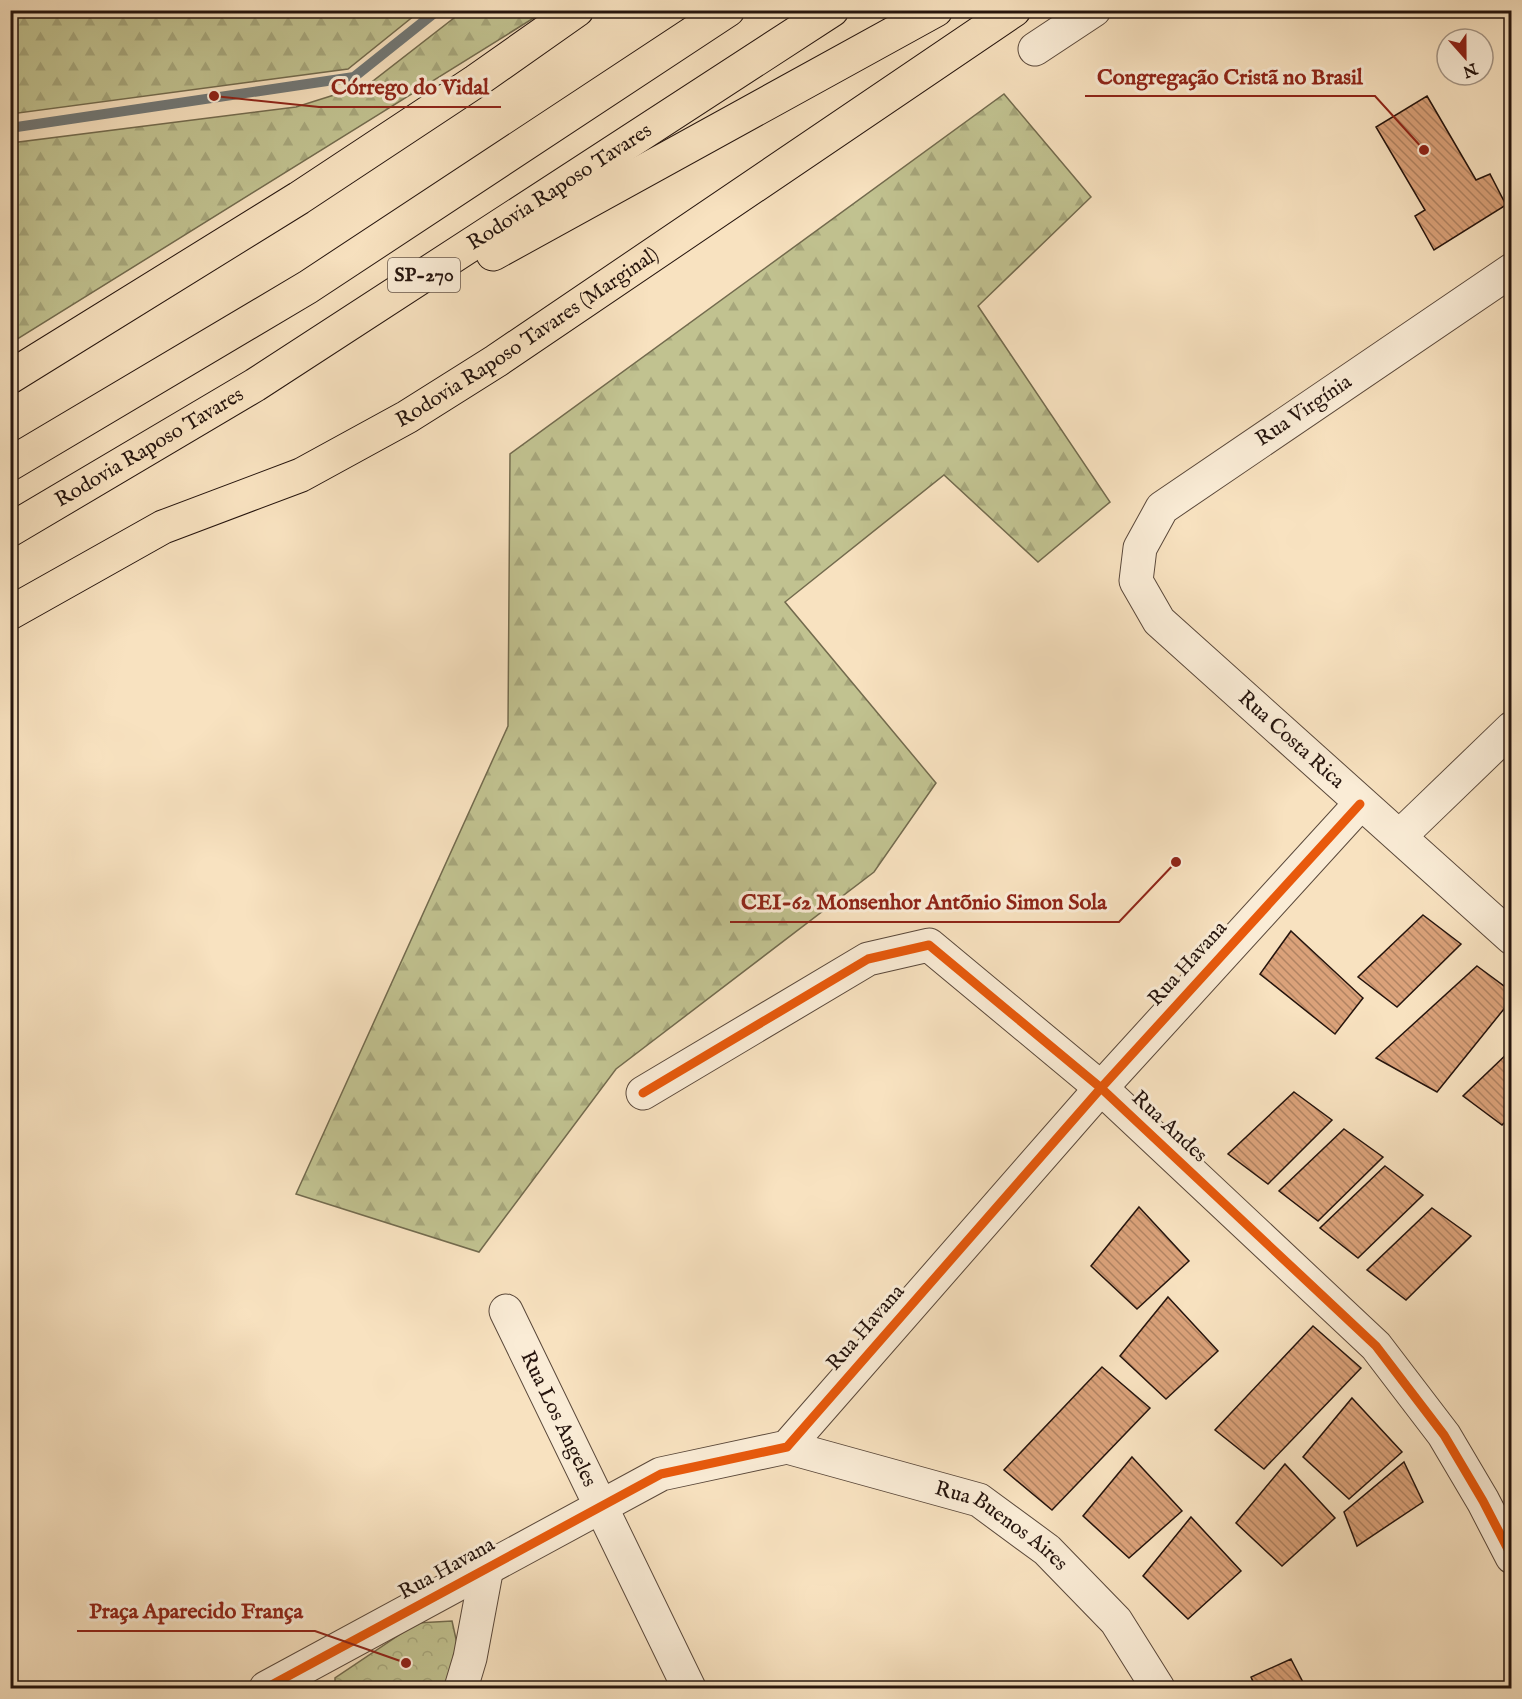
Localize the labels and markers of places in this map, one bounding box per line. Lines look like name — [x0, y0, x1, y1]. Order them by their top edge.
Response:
callout: Congregação Cristã no Brasil — [1085, 56, 1375, 96]
callout: Córrego do Vidal — [319, 67, 501, 107]
callout: CEI-62 Monsenhor Antõnio Simon Sola — [730, 882, 1119, 922]
callout: Praça Aparecido França — [77, 1591, 315, 1631]

